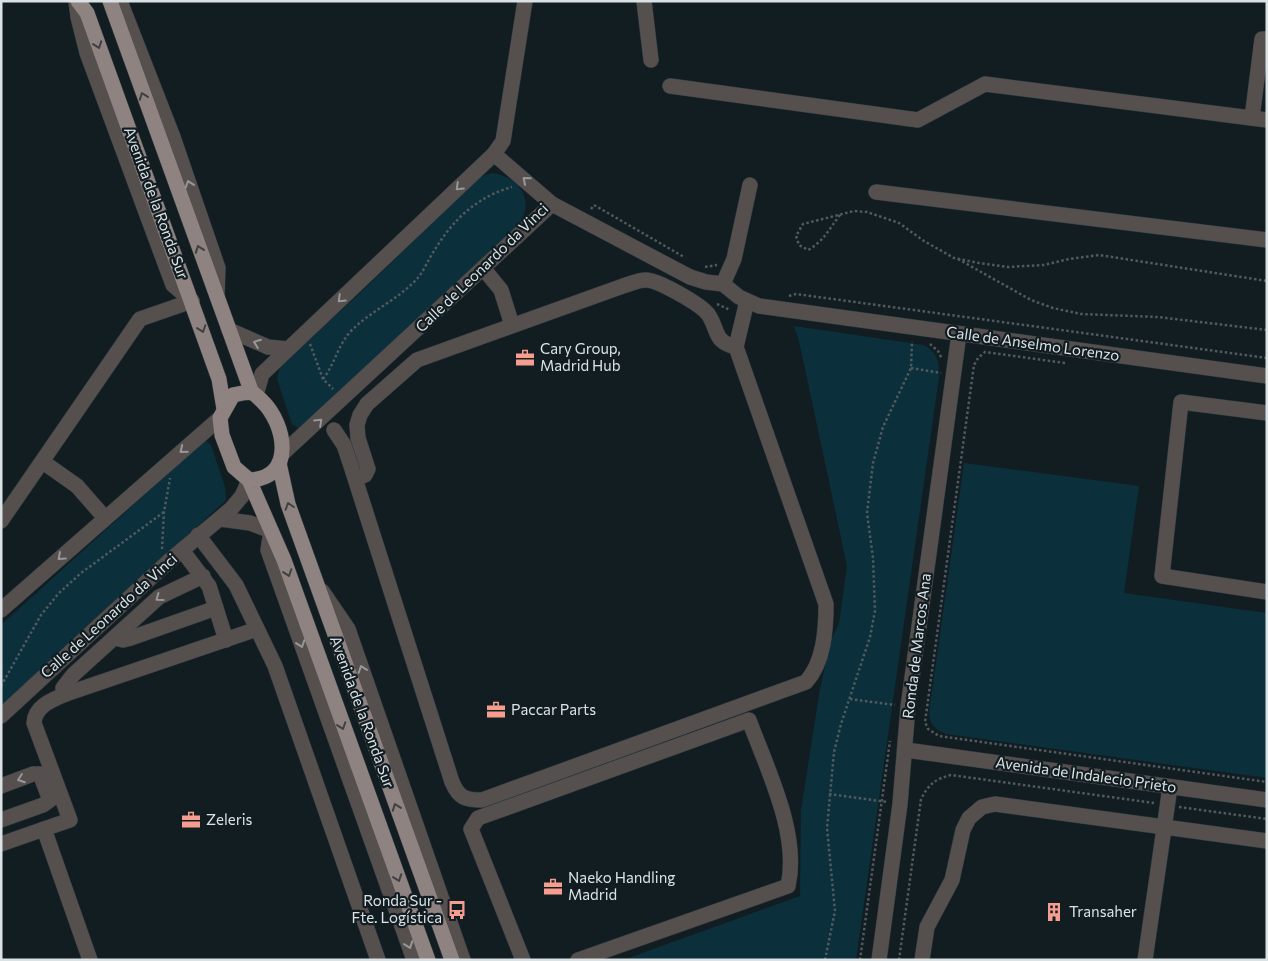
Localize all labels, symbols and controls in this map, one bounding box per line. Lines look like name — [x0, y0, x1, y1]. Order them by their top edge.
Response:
one-way arrow — [92, 40, 102, 49]
one-way arrow — [139, 92, 149, 101]
street label: Avenida de la Ronda Sur — [121, 124, 193, 281]
one-way arrow — [522, 177, 531, 186]
one-way arrow — [185, 180, 195, 188]
one-way arrow — [456, 182, 465, 191]
street label: Calle de Leonardo da Vinci — [411, 199, 551, 335]
one-way arrow — [195, 245, 205, 254]
one-way arrow — [338, 293, 347, 302]
street label: Calle de Anselmo Lorenzo — [945, 322, 1121, 364]
one-way arrow — [196, 325, 206, 333]
one-way arrow — [253, 338, 262, 349]
place label: Cary Group, Madrid Hub — [540, 339, 621, 374]
office icon: Cary Group, Madrid Hub — [514, 347, 536, 369]
one-way arrow — [313, 419, 322, 428]
one-way arrow — [180, 444, 189, 452]
one-way arrow — [285, 502, 295, 510]
street label: Calle de Leonardo da Vinci — [36, 549, 180, 681]
one-way arrow — [58, 551, 67, 560]
one-way arrow — [283, 568, 293, 576]
street label: Ronda de Marcos Ana — [898, 572, 934, 720]
one-way arrow — [156, 592, 165, 600]
street label: Avenida de la Ronda Sur — [327, 633, 399, 790]
one-way arrow — [295, 639, 305, 648]
one-way arrow — [358, 666, 368, 674]
office icon: Paccar Parts — [485, 699, 507, 721]
place label: Paccar Parts — [511, 700, 596, 718]
one-way arrow — [336, 721, 346, 730]
street label: Avenida de Indalecio Prieto — [994, 752, 1178, 796]
one-way arrow — [17, 773, 25, 783]
one-way arrow — [392, 803, 402, 812]
office icon: Zeleris — [180, 809, 202, 831]
place label: Zeleris — [206, 810, 253, 828]
place label: Naeko Handling Madrid — [568, 868, 675, 903]
one-way arrow — [392, 874, 402, 882]
office icon: Naeko Handling Madrid — [542, 876, 564, 898]
place label: Ronda Sur - Fte. Logística — [352, 891, 442, 926]
bus stop icon: Ronda Sur - Fte. Logística — [446, 899, 468, 921]
building icon: Transaher — [1043, 901, 1065, 923]
place label: Transaher — [1069, 902, 1137, 920]
one-way arrow — [403, 941, 413, 949]

